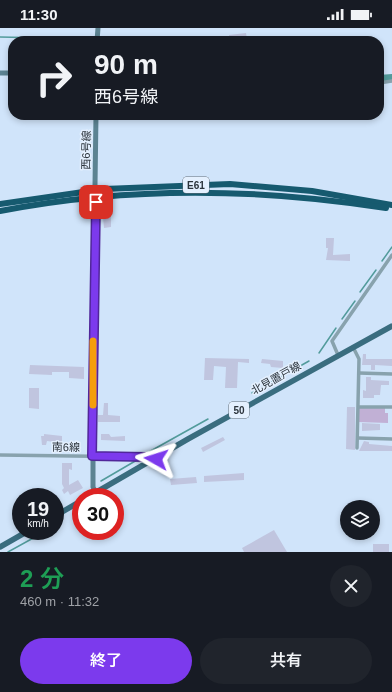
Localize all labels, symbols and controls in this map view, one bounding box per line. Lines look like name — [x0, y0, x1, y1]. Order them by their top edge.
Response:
text: 11:30 — [20, 6, 58, 23]
text: 90 m — [94, 49, 158, 80]
icon: right — [28, 52, 80, 104]
text: 西6号線 — [94, 87, 158, 107]
street label: 西6号線 — [80, 130, 92, 170]
road number: E61 — [183, 177, 209, 193]
pin — [79, 185, 113, 219]
icon: arrive — [85, 191, 107, 213]
street label: 北見置戸線 — [249, 359, 303, 397]
road number: 50 — [229, 402, 249, 418]
position arrow — [135, 438, 177, 480]
street label: 南6線 — [52, 441, 80, 453]
speed limit sign: 30 — [72, 488, 124, 540]
text: 19 — [27, 498, 49, 520]
map controls — [340, 500, 380, 540]
button: layers — [340, 500, 380, 540]
text: km/h — [27, 518, 49, 529]
text: 2 分 — [20, 565, 64, 592]
button: close — [330, 565, 372, 607]
text: 460 m · 11:32 — [20, 594, 99, 609]
button: 終了 — [20, 638, 192, 684]
button: 共有 — [200, 638, 372, 684]

